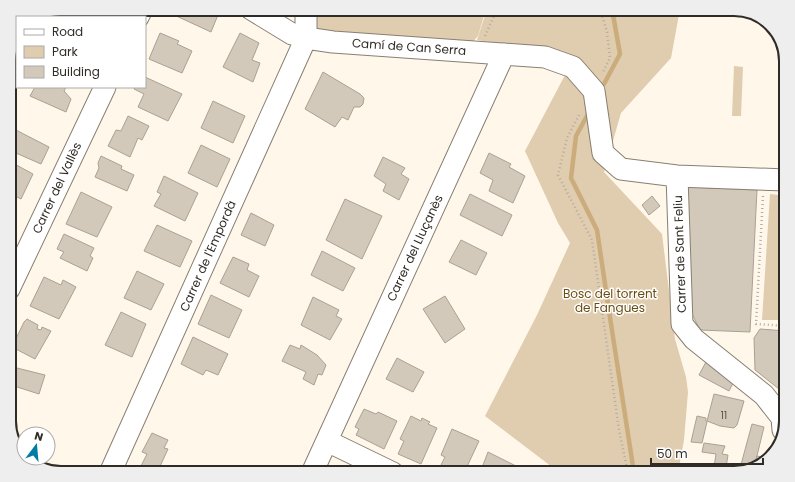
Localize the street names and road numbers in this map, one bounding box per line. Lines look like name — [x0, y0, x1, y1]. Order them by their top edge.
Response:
street label: Camí de Can Serra — [351, 34, 467, 59]
street label: Carrer del Vallès — [28, 139, 85, 236]
street label: Carrer del Lluçanès — [382, 192, 447, 304]
street label: Carrer de Sant Feliu — [669, 195, 690, 313]
street label: Carrer de l'Empordà — [175, 197, 240, 314]

